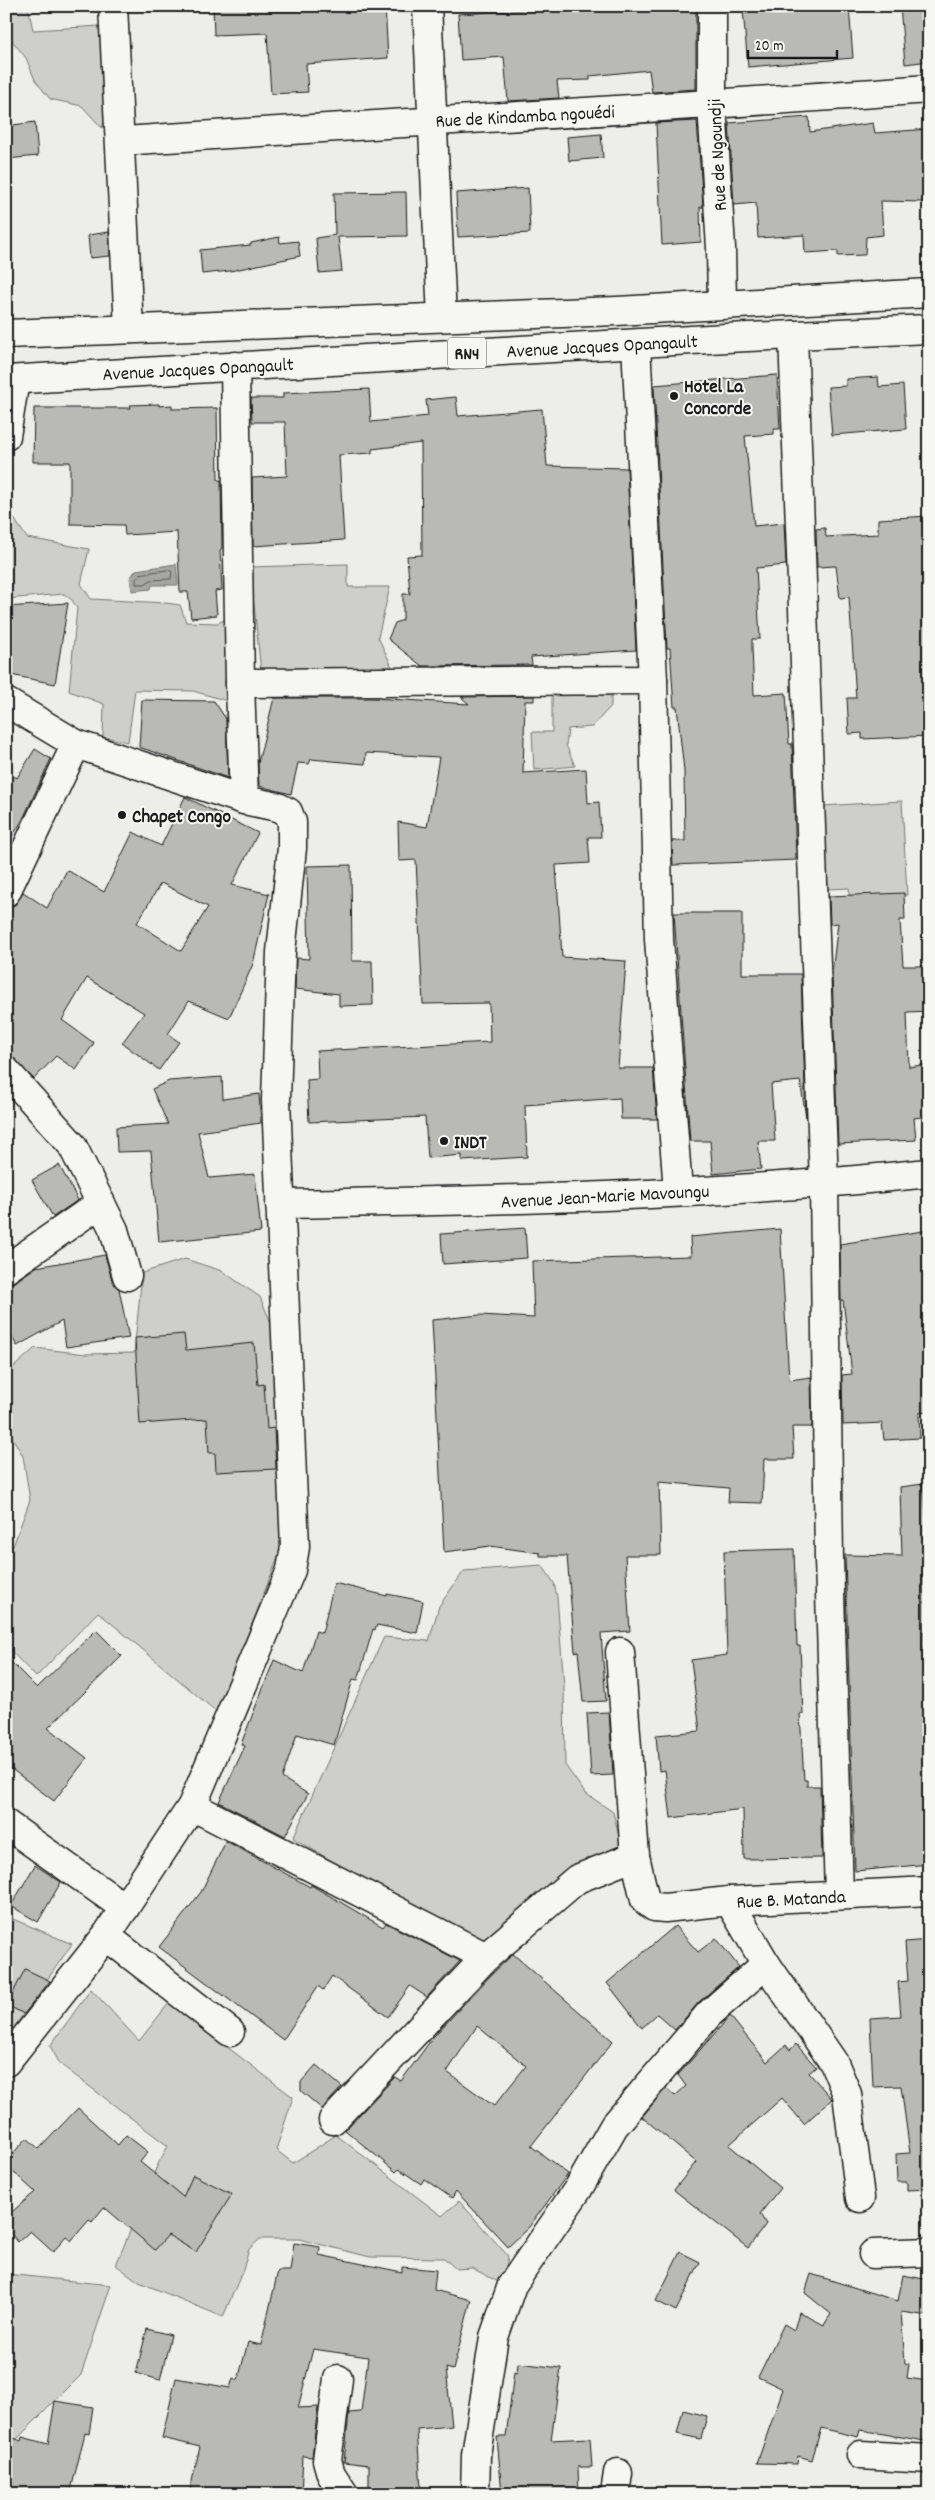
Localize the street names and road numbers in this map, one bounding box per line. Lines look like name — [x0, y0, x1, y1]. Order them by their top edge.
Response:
street label: Rue de Ngoundji — [703, 98, 736, 212]
street label: Rue de Kindamba ngouédi — [435, 100, 616, 137]
street label: Avenue Jacques Opangault — [506, 330, 698, 367]
road number: RN4 — [448, 338, 486, 368]
street label: Avenue Jacques Opangault — [102, 353, 294, 390]
street label: Avenue Jean-Marie Mavoungu — [500, 1180, 710, 1217]
street label: Rue B. Matanda — [736, 1885, 848, 1918]

